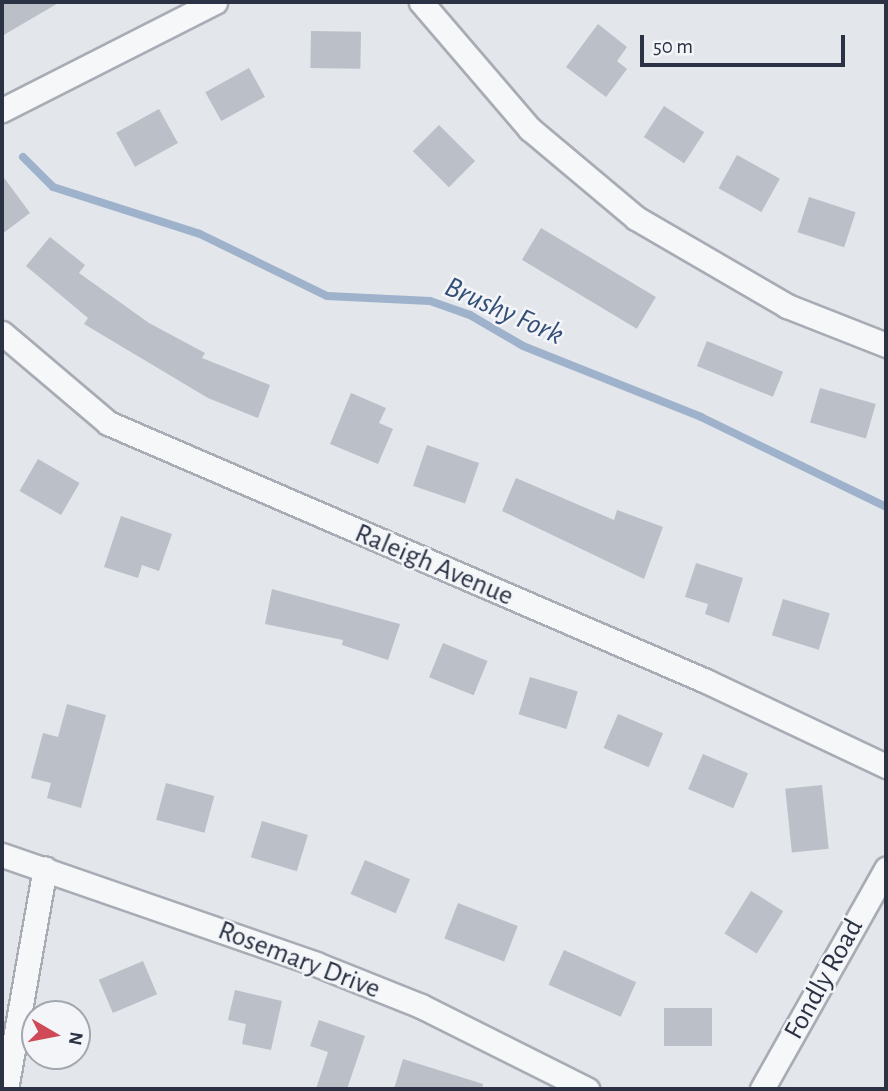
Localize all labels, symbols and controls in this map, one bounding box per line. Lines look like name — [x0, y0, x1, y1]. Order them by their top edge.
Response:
scale bar — [643, 21, 848, 65]
text: 50 m — [653, 36, 693, 57]
water label: Brushy Fork — [439, 269, 569, 353]
street label: Raleigh Avenue — [350, 517, 518, 613]
street label: Fondly Road — [777, 913, 871, 1045]
street label: Rosemary Drive — [213, 914, 385, 1006]
north arrow — [21, 1000, 91, 1070]
text: N — [65, 1030, 86, 1047]

